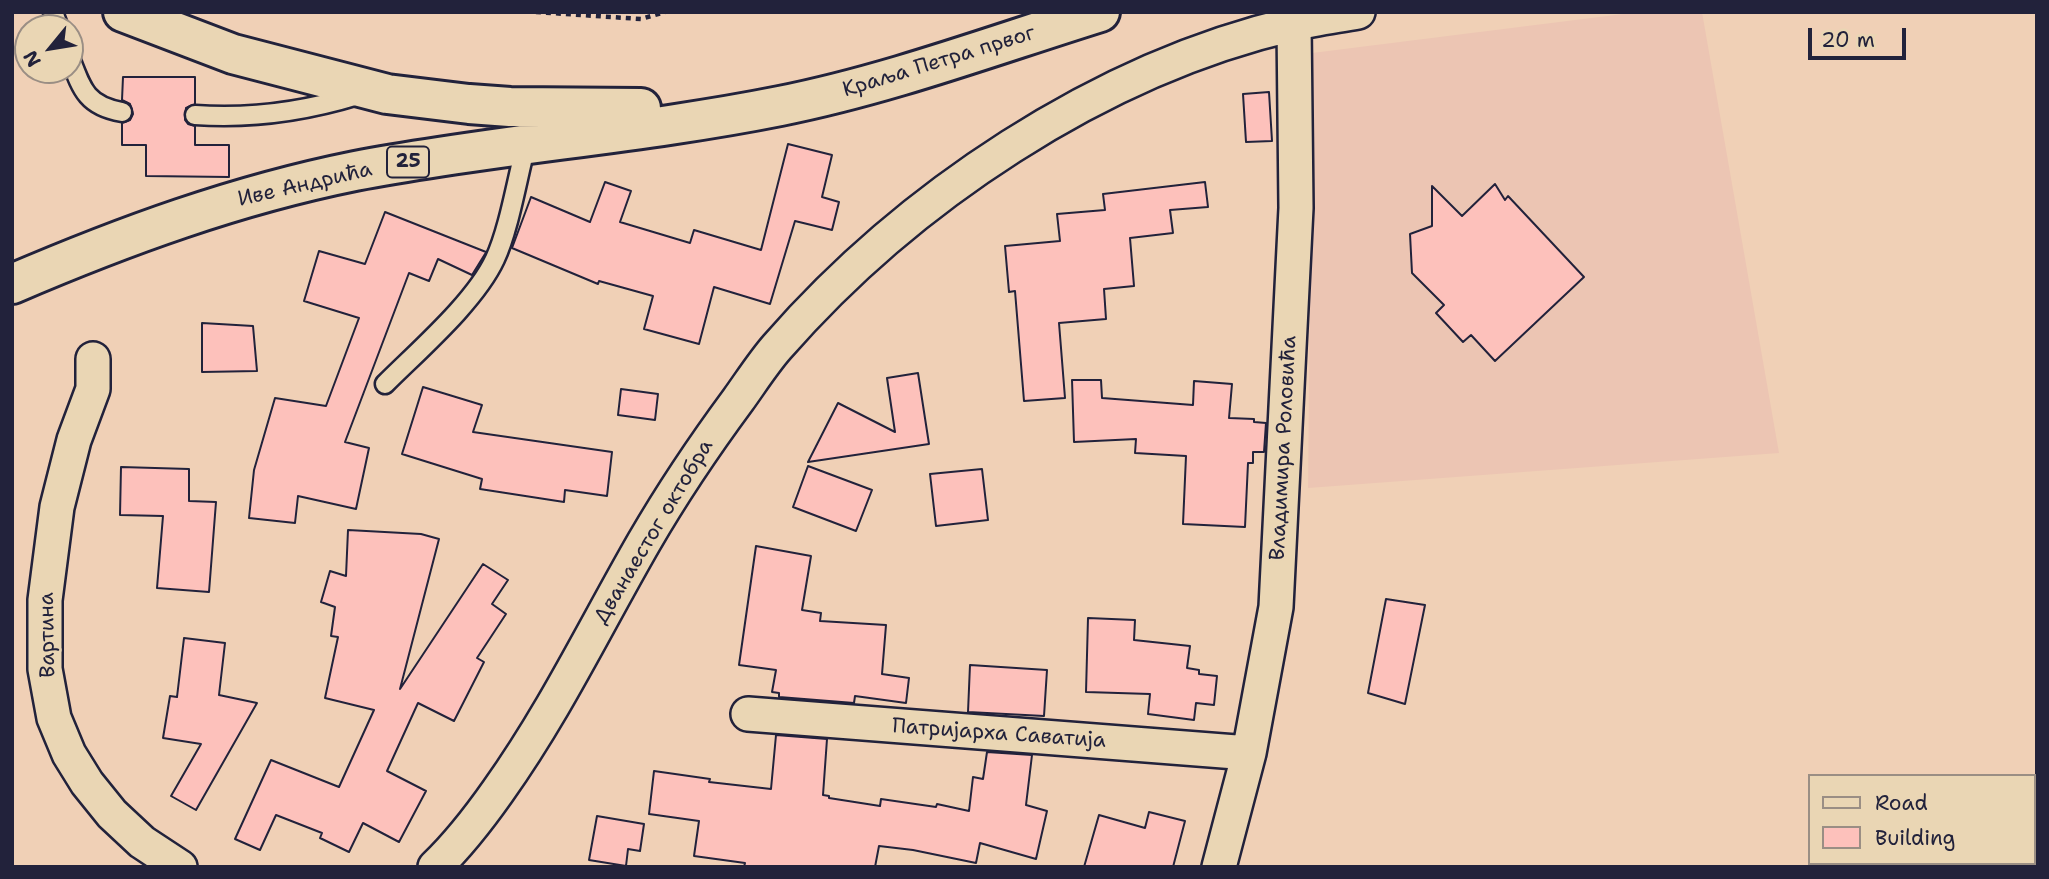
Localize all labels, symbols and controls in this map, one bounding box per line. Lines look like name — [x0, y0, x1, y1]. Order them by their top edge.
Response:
north arrow — [14, 14, 84, 84]
scale bar — [1811, 14, 1909, 58]
street label: Краља Петра првог — [840, 21, 1038, 103]
text: 20 m — [1821, 26, 1875, 54]
text: N — [18, 46, 47, 72]
road number: 25 — [387, 146, 429, 178]
street label: Иве Андрића — [235, 157, 375, 213]
street label: Владимира Роловића — [1266, 335, 1302, 561]
street label: Дванаестог октобра — [589, 435, 719, 629]
street label: Вартина — [35, 592, 61, 678]
street label: Патријарха Саватија — [891, 714, 1107, 754]
legend — [1808, 774, 2035, 865]
text: Road — [1875, 789, 1928, 817]
text: Building — [1875, 824, 1955, 852]

